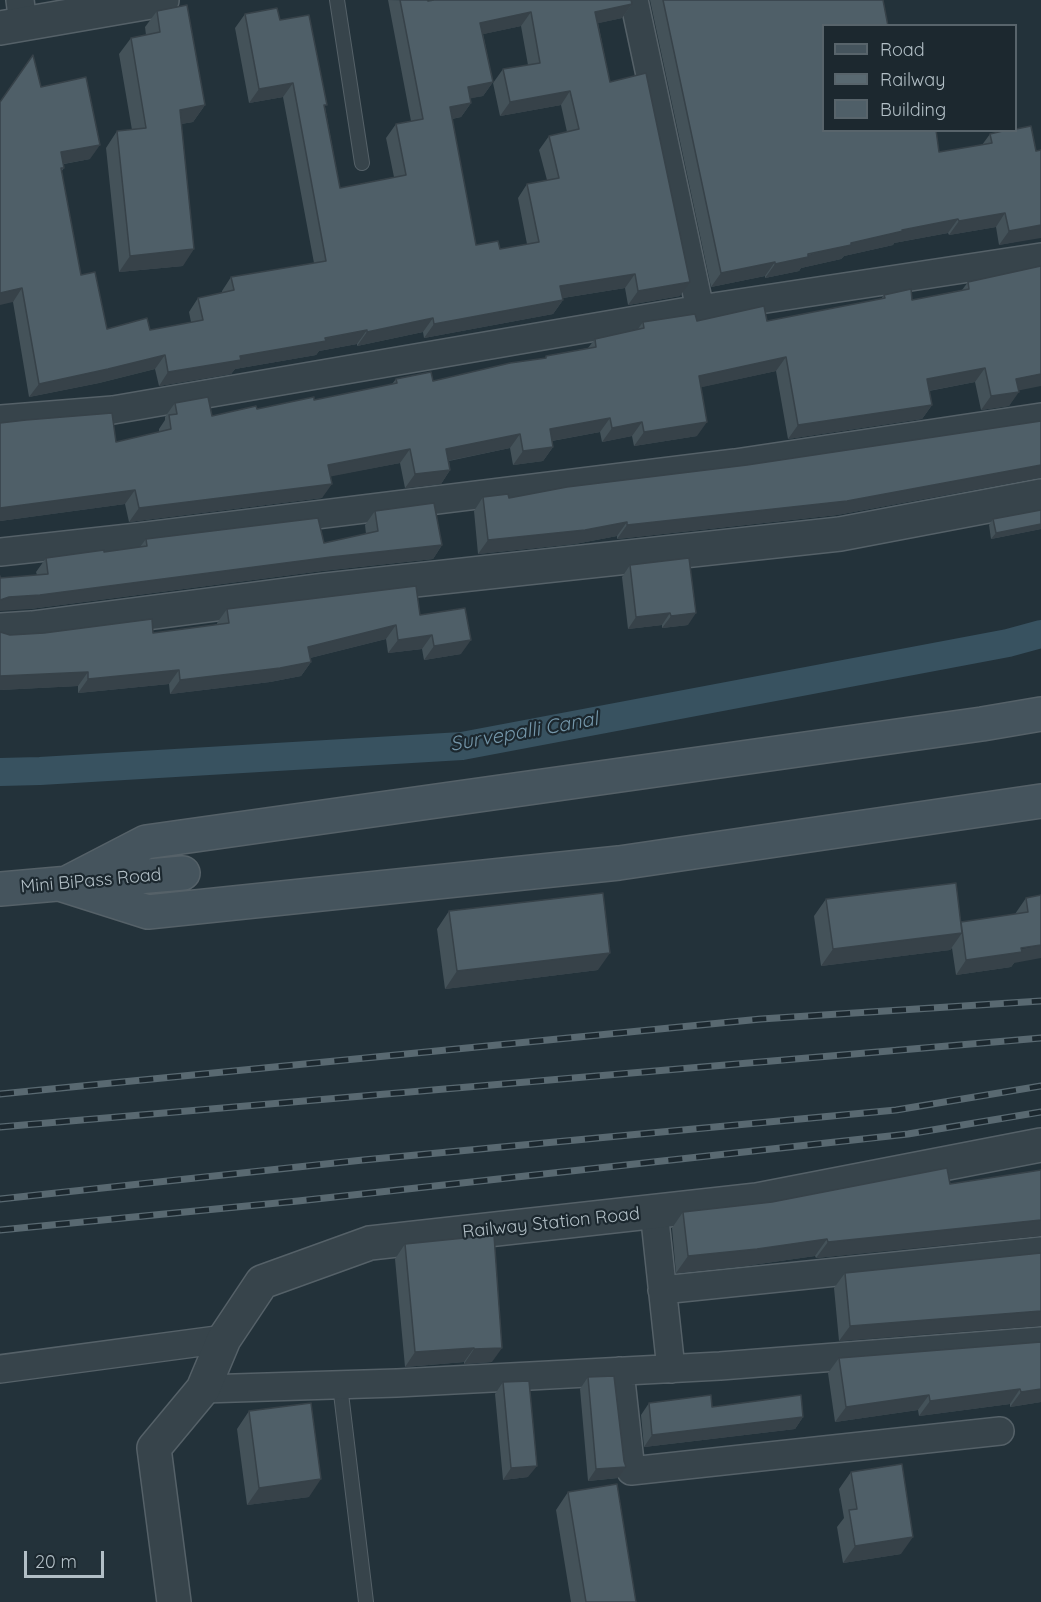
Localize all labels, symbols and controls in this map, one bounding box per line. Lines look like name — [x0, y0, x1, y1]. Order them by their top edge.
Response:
legend — [822, 24, 1017, 132]
text: Road — [880, 38, 925, 61]
text: Railway — [880, 68, 946, 91]
text: Building — [880, 98, 946, 121]
water label: Survepalli Canal — [448, 707, 600, 757]
street label: Mini BiPass Road — [20, 864, 162, 898]
street label: Railway Station Road — [461, 1203, 641, 1243]
scale bar — [27, 1539, 106, 1577]
text: 20 m — [35, 1550, 77, 1573]

